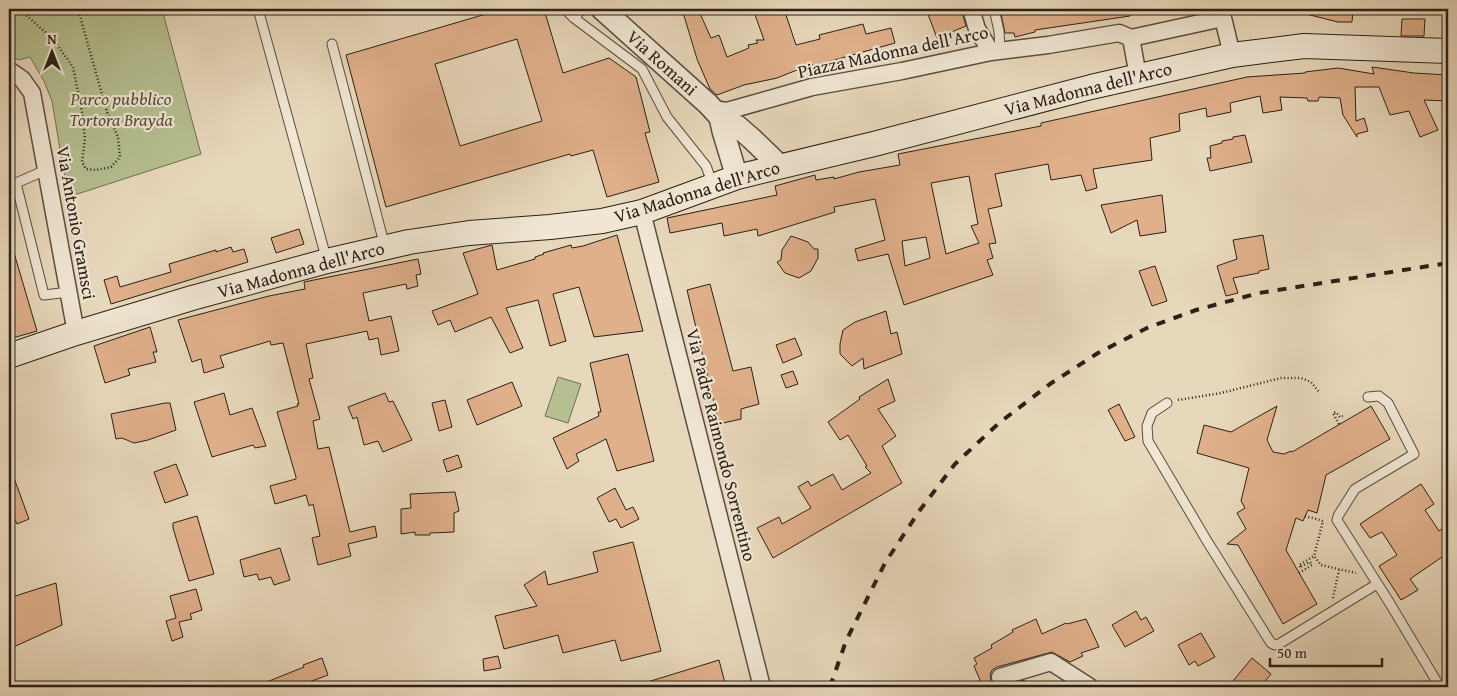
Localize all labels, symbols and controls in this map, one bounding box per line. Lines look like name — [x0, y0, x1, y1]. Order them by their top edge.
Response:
street label: Piazza Madonna dell'Arco — [795, 18, 991, 85]
street label: Via Romani — [621, 23, 704, 102]
north arrow — [28, 28, 78, 78]
text: N — [47, 29, 57, 49]
street label: Via Madonna dell'Arco — [1001, 55, 1175, 122]
park label: Parco pubblico Tortora Brayda — [69, 85, 174, 133]
street label: Via Antonio Gramsci — [50, 144, 103, 302]
street label: Via Madonna dell'Arco — [611, 153, 783, 230]
street label: Via Madonna dell'Arco — [214, 234, 387, 305]
street label: Via Padre Raimondo Sorrentino — [679, 326, 764, 564]
scale bar — [1270, 636, 1382, 668]
text: 50 m — [1277, 642, 1308, 663]

